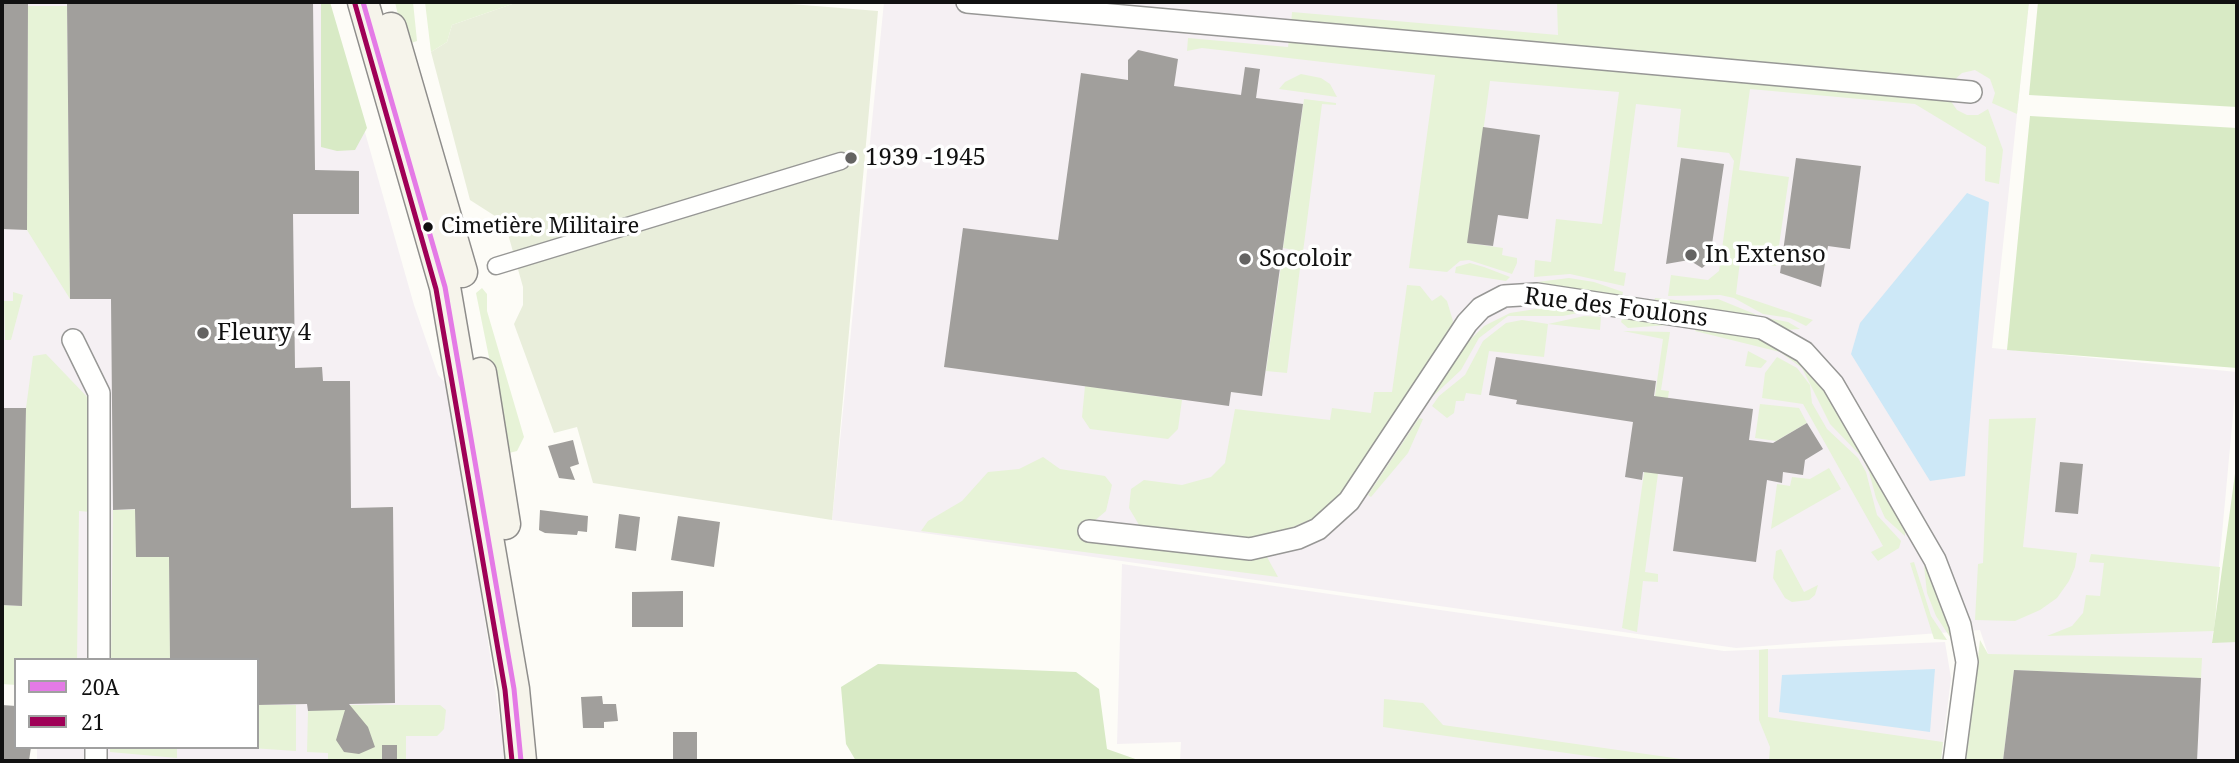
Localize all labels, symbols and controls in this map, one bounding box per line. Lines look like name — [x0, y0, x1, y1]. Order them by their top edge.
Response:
place label: 1939 -1945 — [865, 144, 986, 172]
marker: 1939 -1945 — [843, 150, 859, 166]
place label: Cimetière Militaire — [441, 214, 639, 240]
marker: Cimetière Militaire — [421, 220, 435, 234]
place label: In Extenso — [1705, 241, 1826, 269]
place label: Socoloir — [1259, 245, 1352, 273]
marker: In Extenso — [1683, 247, 1699, 263]
marker: Socoloir — [1237, 251, 1253, 267]
street label: Rue des Foulons — [1523, 282, 1709, 334]
place label: Fleury 4 — [217, 319, 311, 347]
marker: Fleury 4 — [195, 325, 211, 341]
legend — [14, 658, 259, 749]
text: 20A — [81, 673, 119, 701]
text: 21 — [81, 708, 104, 736]

